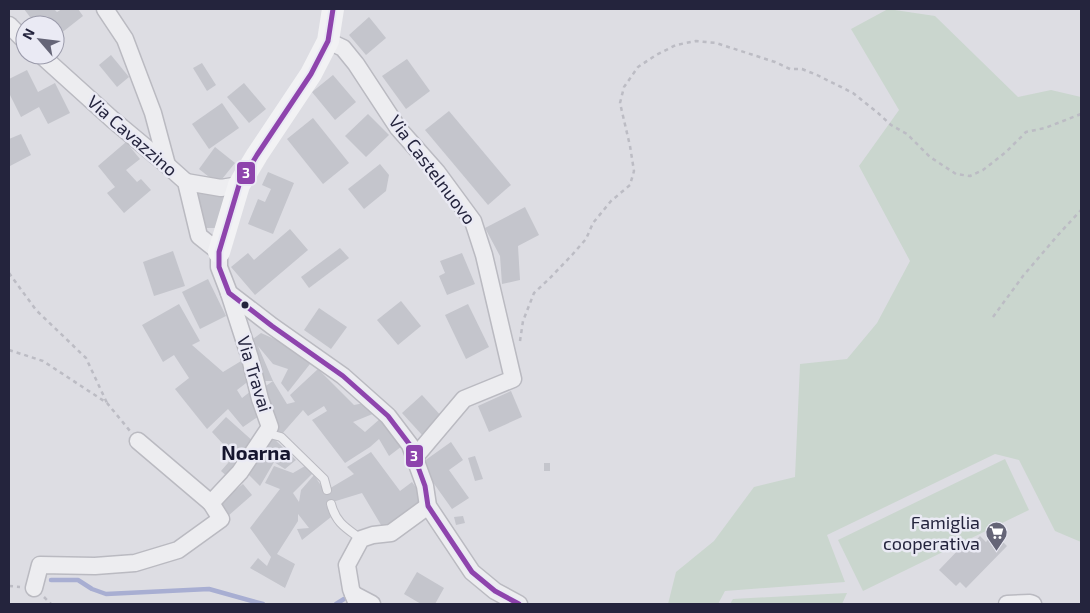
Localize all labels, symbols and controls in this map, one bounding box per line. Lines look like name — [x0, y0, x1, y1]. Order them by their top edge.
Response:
north arrow — [15, 15, 65, 65]
text: N — [18, 25, 38, 42]
street label: Via Cavazzino — [83, 90, 182, 180]
street label: Via Castelnuovo — [385, 110, 481, 228]
line badge: 3 — [236, 161, 256, 185]
text: 3 — [242, 164, 250, 181]
unlabelled marker — [240, 300, 250, 310]
street label: Via Travai — [233, 333, 277, 415]
district label: Noarna — [221, 440, 291, 464]
line badge: 3 — [405, 444, 424, 468]
text: 3 — [410, 447, 418, 464]
place label: Famiglia cooperativa — [883, 511, 980, 554]
supermarket icon: Famiglia cooperativa — [984, 521, 1008, 552]

